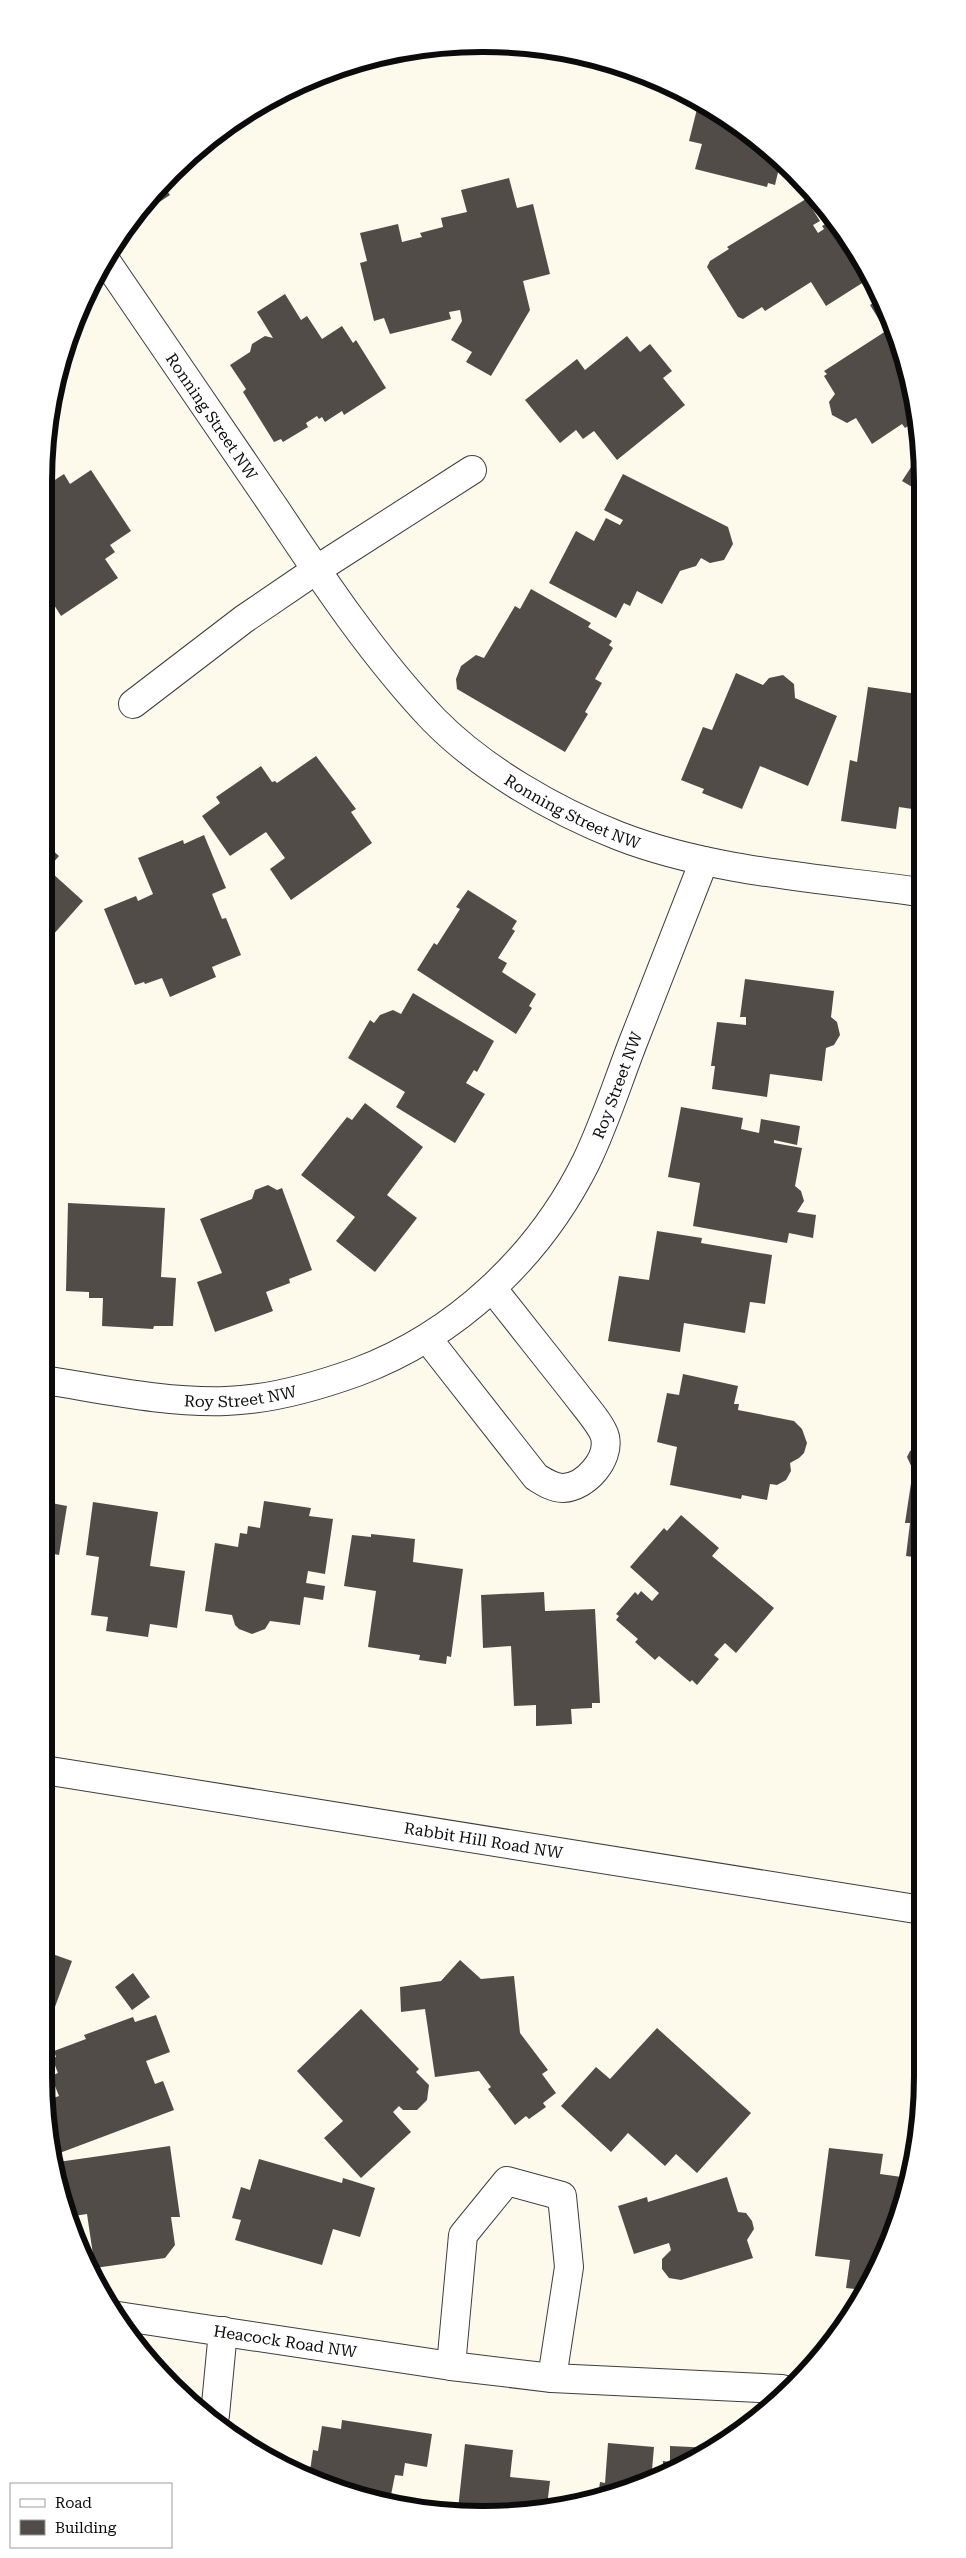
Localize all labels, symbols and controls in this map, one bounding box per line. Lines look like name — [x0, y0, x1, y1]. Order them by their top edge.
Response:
street label: Ronning Street NW — [162, 350, 262, 484]
street label: Ronning Street NW — [501, 770, 643, 853]
street label: Roy Street NW — [589, 1028, 647, 1142]
street label: Roy Street NW — [183, 1382, 299, 1411]
street label: Rabbit Hill Road NW — [403, 1819, 565, 1863]
street label: Heacock Road NW — [212, 2321, 359, 2362]
legend — [10, 2483, 172, 2548]
text: Road — [55, 2494, 92, 2512]
text: Building — [55, 2519, 117, 2537]

